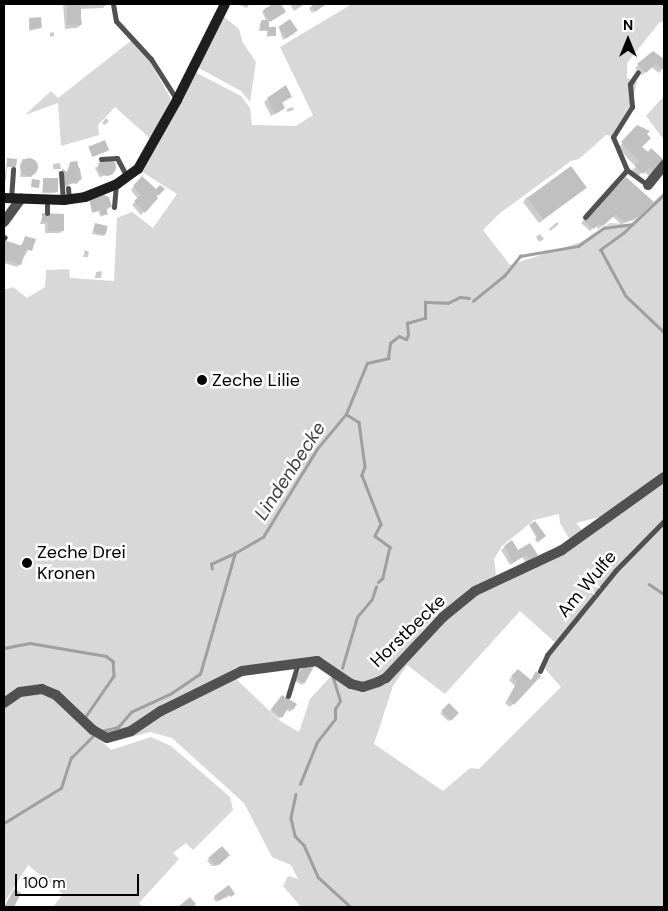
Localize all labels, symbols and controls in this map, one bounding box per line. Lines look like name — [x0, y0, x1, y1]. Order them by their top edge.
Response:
north arrow — [603, 15, 653, 65]
text: N — [623, 16, 633, 34]
place label: Zeche Lilie — [212, 369, 300, 391]
marker: Zeche Lilie — [196, 374, 208, 386]
water label: Lindenbecke — [250, 418, 330, 524]
place label: Zeche Drei Kronen — [37, 542, 126, 584]
street label: Am Wulfe — [553, 546, 621, 622]
marker: Zeche Drei Kronen — [21, 557, 33, 569]
street label: Horstbecke — [366, 590, 450, 672]
scale bar — [18, 864, 141, 896]
text: 100 m — [23, 873, 66, 893]

